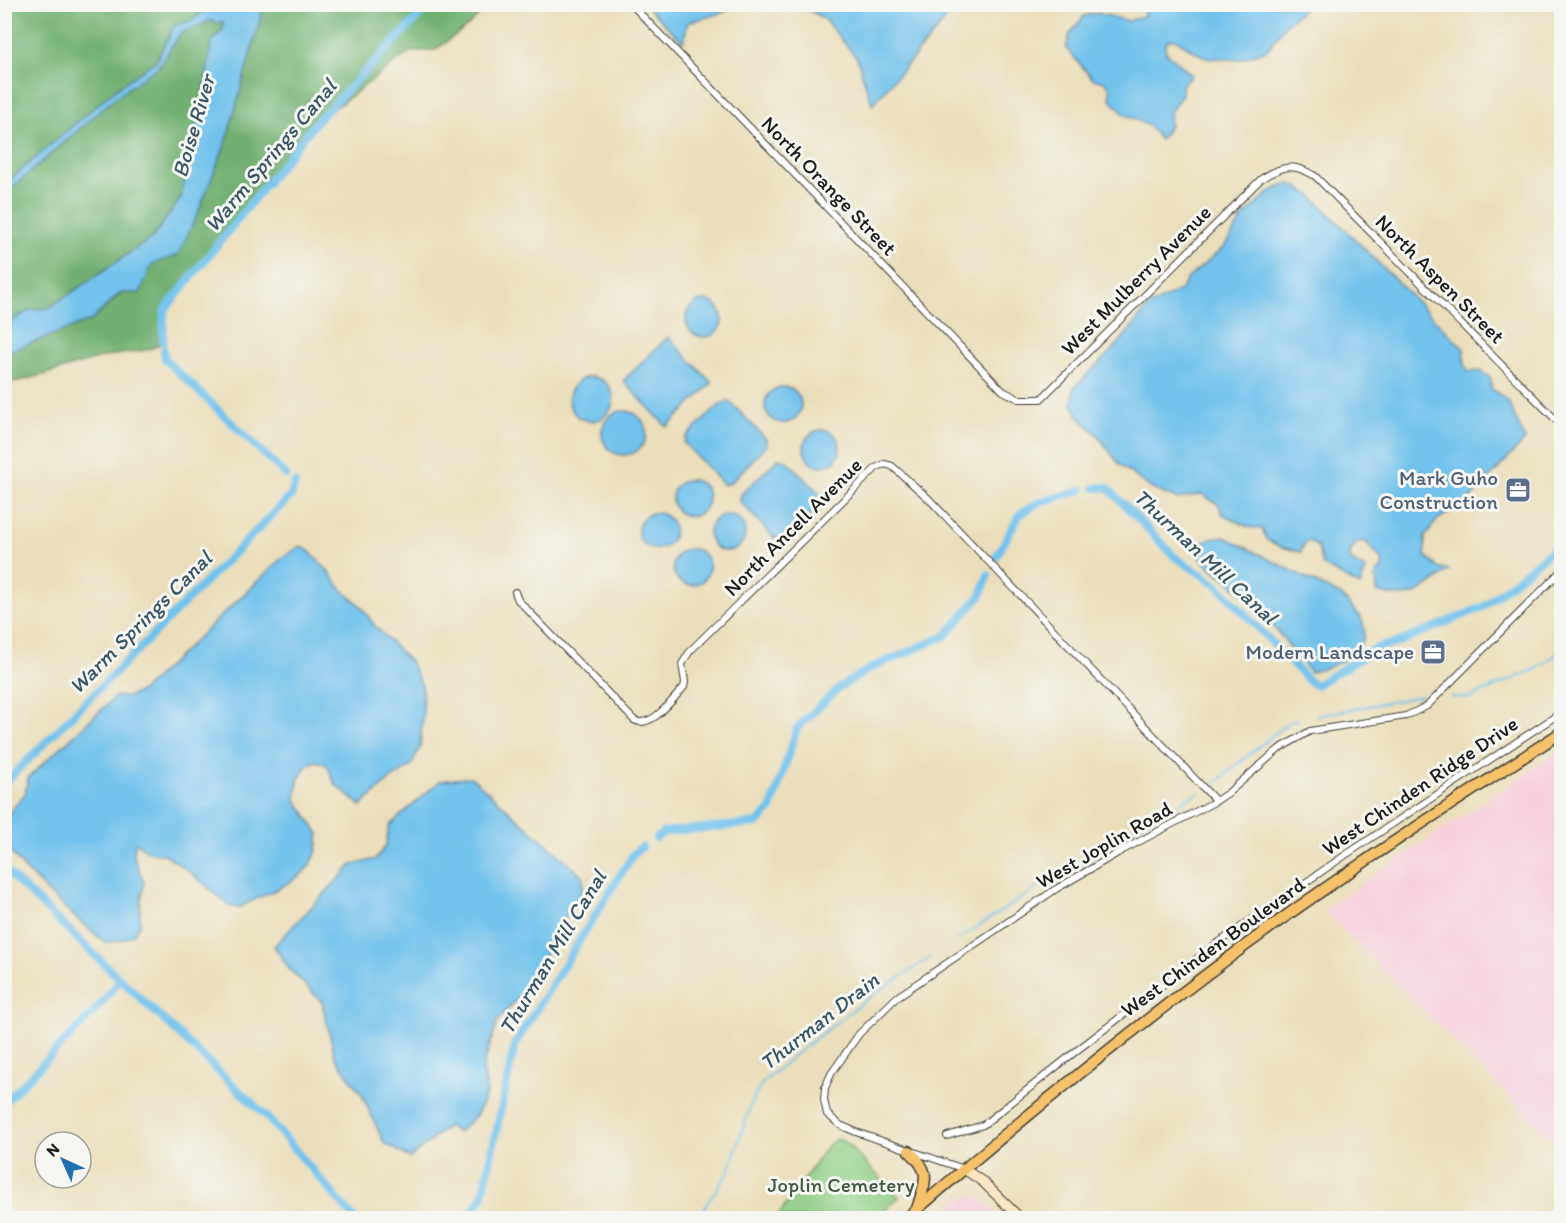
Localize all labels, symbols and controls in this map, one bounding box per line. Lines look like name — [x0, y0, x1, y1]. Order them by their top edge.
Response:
water label: Boise River — [166, 70, 222, 180]
water label: Warm Springs Canal — [199, 72, 343, 237]
street label: North Orange Street — [757, 111, 902, 261]
street label: West Mulberry Avenue — [1055, 199, 1216, 360]
street label: North Aspen Street — [1371, 209, 1510, 349]
street label: North Ancell Avenue — [718, 452, 867, 601]
place label: Mark Guho Construction — [1379, 465, 1498, 514]
office icon: Mark Guho Construction — [1503, 475, 1533, 505]
water label: Thurman Mill Canal — [1128, 483, 1284, 631]
water label: Warm Springs Canal — [63, 544, 219, 700]
office icon: Modern Landscape — [1418, 637, 1448, 667]
place label: Modern Landscape — [1245, 639, 1414, 664]
street label: West Chinden Ridge Drive — [1317, 711, 1522, 860]
street label: West Joplin Road — [1031, 795, 1177, 894]
water label: Thurman Mill Canal — [493, 864, 613, 1039]
street label: West Chinden Boulevard — [1116, 871, 1310, 1022]
water label: Thurman Drain — [754, 966, 885, 1076]
north arrow — [33, 1130, 93, 1190]
text: N — [42, 1139, 63, 1160]
park label: Joplin Cemetery — [768, 1172, 915, 1197]

